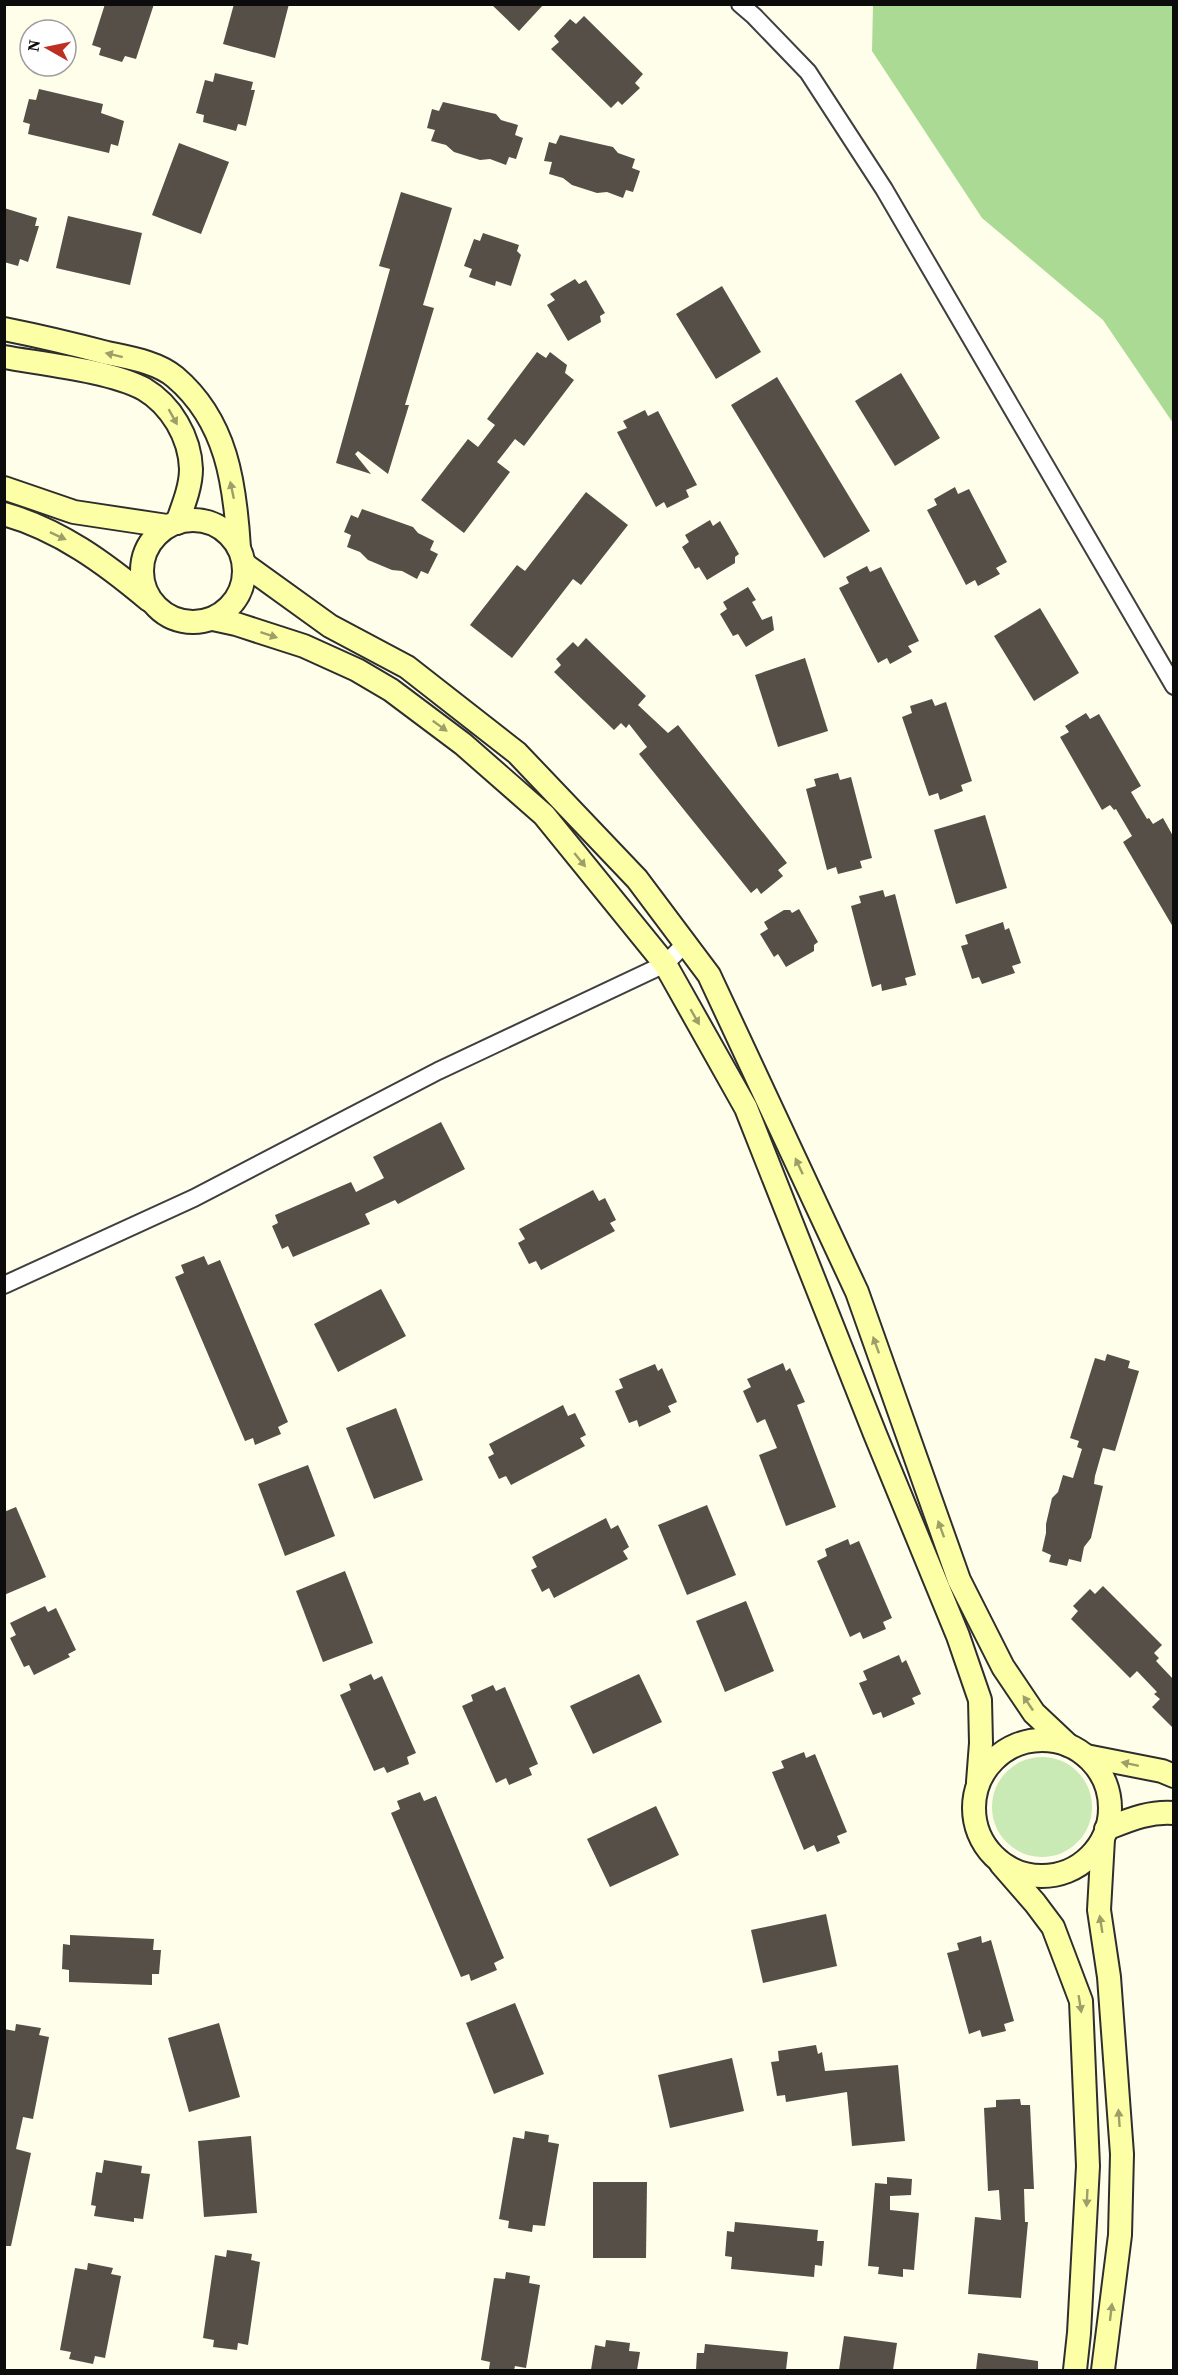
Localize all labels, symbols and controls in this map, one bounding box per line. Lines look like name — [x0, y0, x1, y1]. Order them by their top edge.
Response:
north arrow — [18, 18, 78, 78]
text: N — [21, 38, 45, 53]
one-way arrow — [105, 349, 124, 359]
one-way arrow — [168, 409, 178, 426]
one-way arrow — [227, 480, 237, 499]
one-way arrow — [50, 532, 67, 541]
one-way arrow — [260, 630, 278, 640]
one-way arrow — [431, 720, 447, 732]
one-way arrow — [574, 852, 587, 868]
one-way arrow — [689, 1009, 700, 1025]
one-way arrow — [795, 1157, 804, 1174]
one-way arrow — [871, 1336, 881, 1354]
one-way arrow — [936, 1520, 946, 1538]
one-way arrow — [1022, 1694, 1033, 1711]
one-way arrow — [1121, 1759, 1140, 1768]
one-way arrow — [1096, 1915, 1105, 1934]
one-way arrow — [1076, 1995, 1085, 2014]
one-way arrow — [1114, 2109, 1124, 2128]
one-way arrow — [1082, 2189, 1091, 2208]
one-way arrow — [1106, 2303, 1115, 2322]

